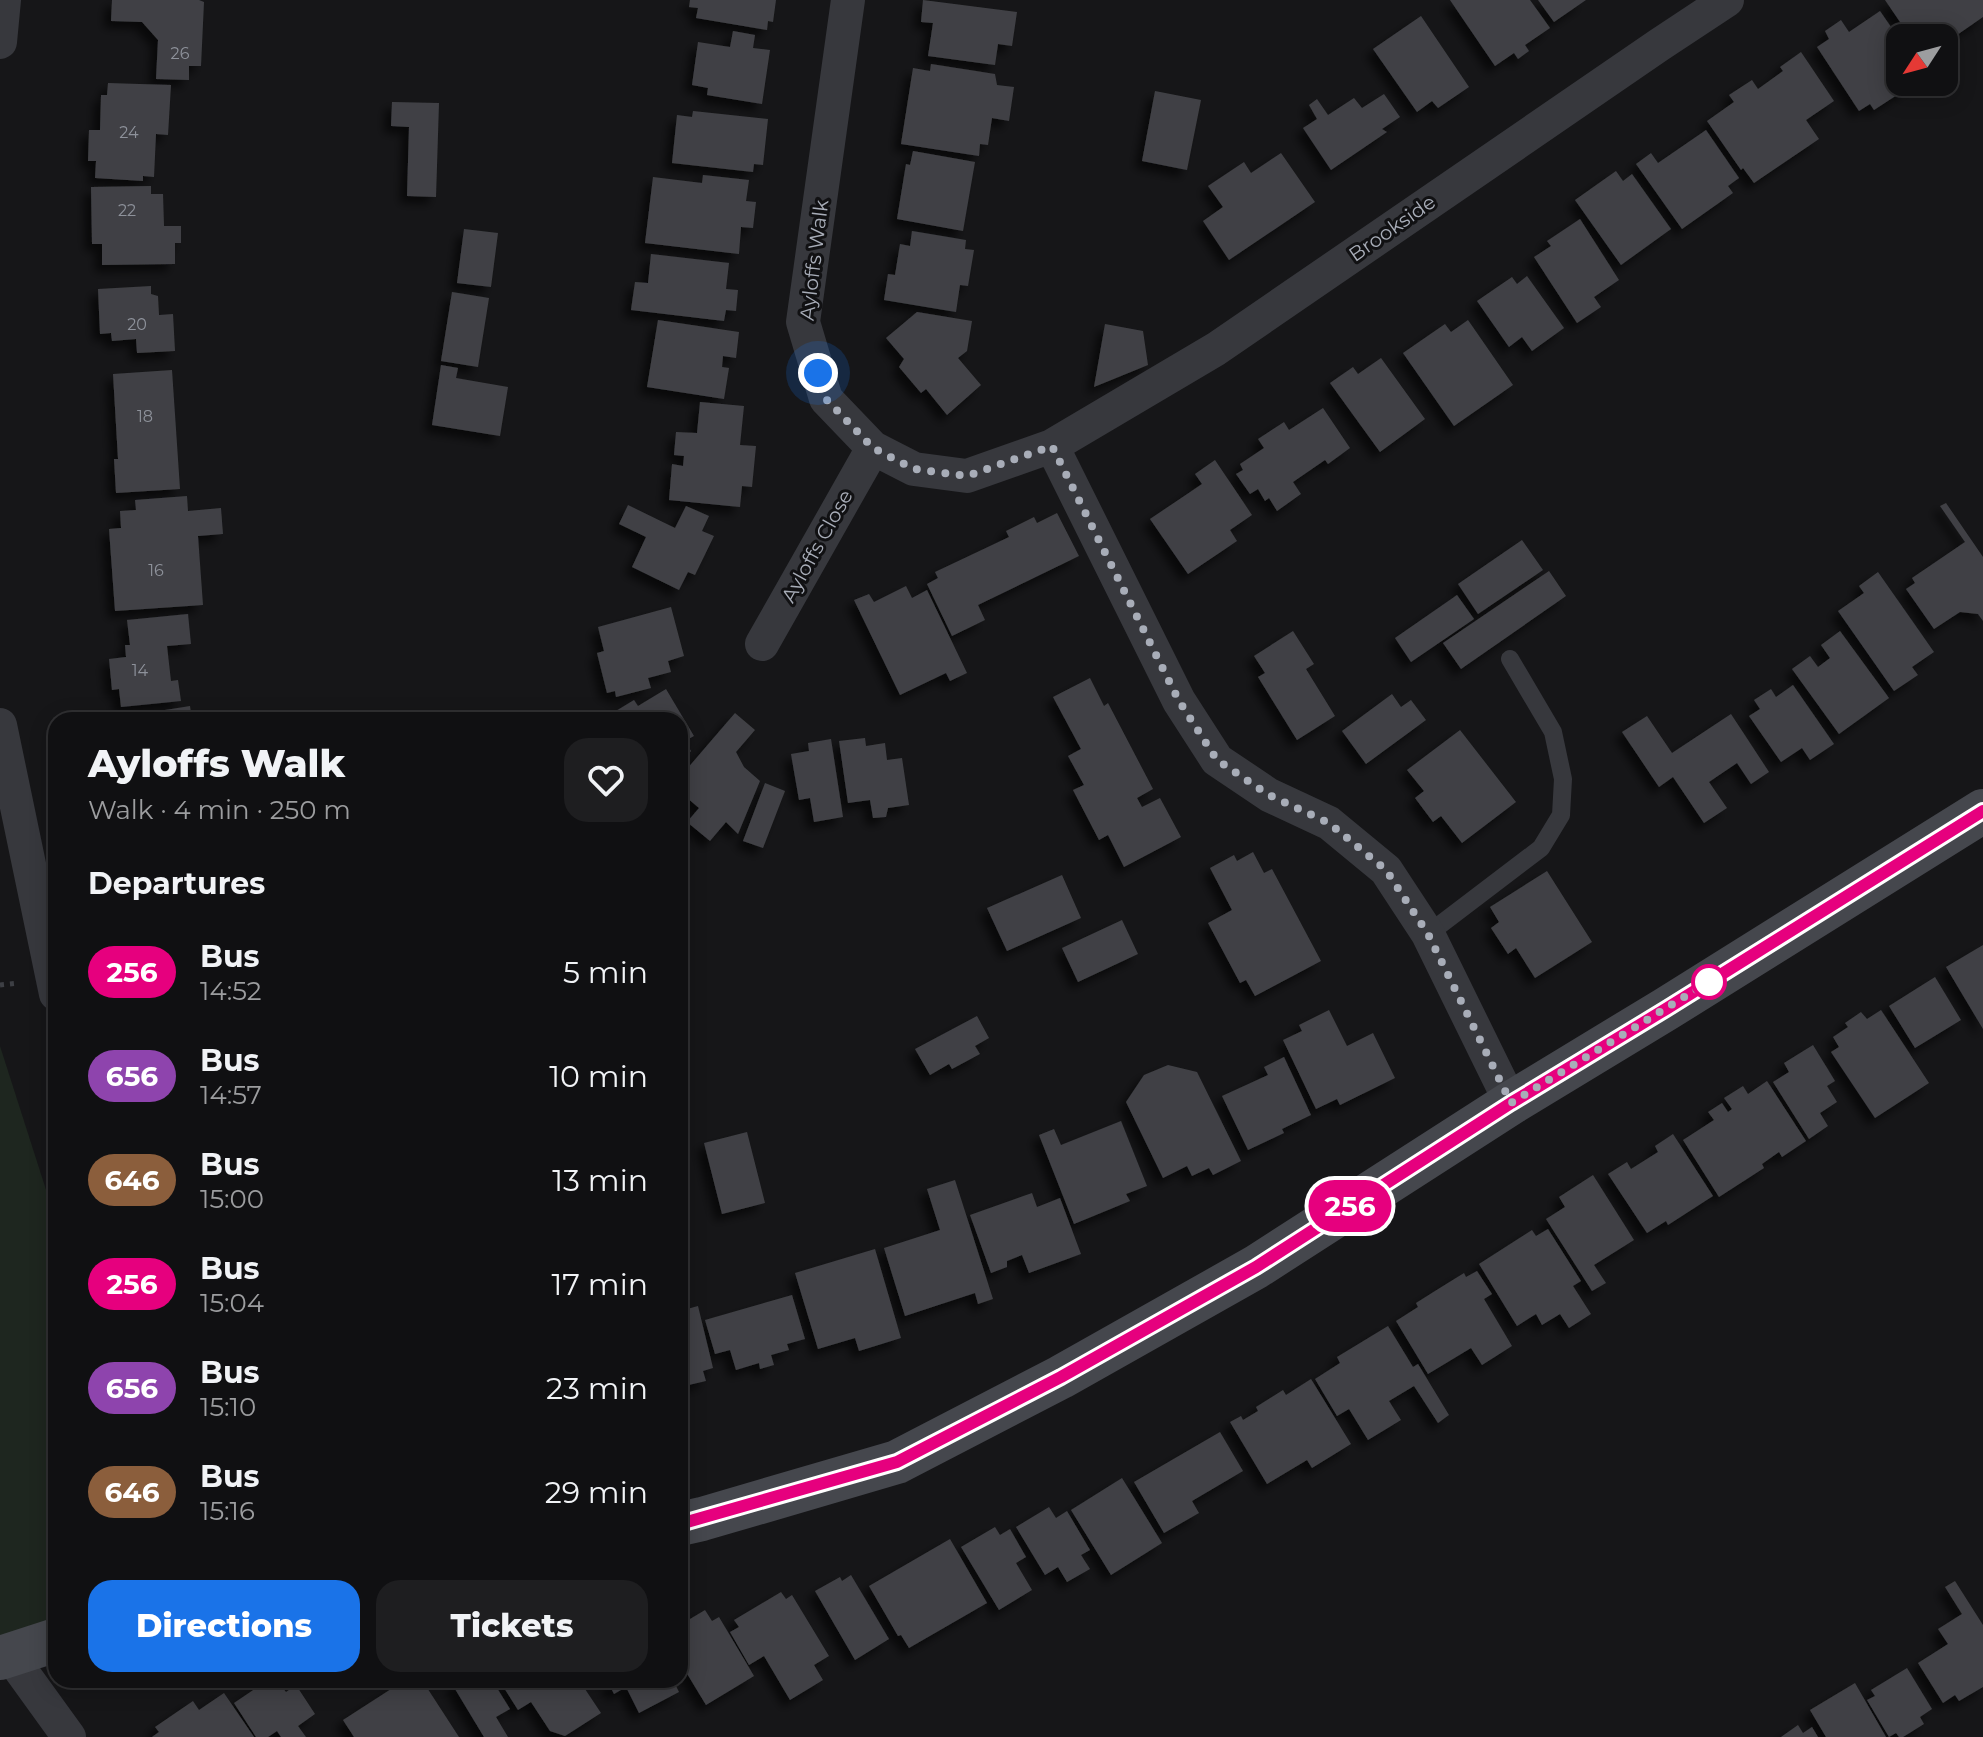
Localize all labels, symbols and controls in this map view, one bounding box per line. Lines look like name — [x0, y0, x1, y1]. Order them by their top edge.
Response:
north arrow — [1886, 24, 1958, 96]
map controls — [1886, 24, 1958, 96]
house number: 26 — [171, 44, 190, 63]
house number: 24 — [119, 123, 139, 142]
street label: Brookside — [1344, 189, 1440, 267]
street label: Ayloffs Walk — [795, 198, 833, 322]
house number: 22 — [118, 201, 136, 220]
house number: 20 — [127, 315, 147, 334]
your location — [798, 353, 838, 393]
house number: 18 — [137, 407, 153, 426]
street label: Ayloffs Close — [776, 485, 858, 607]
house number: 16 — [148, 561, 164, 580]
house number: 14 — [132, 661, 149, 680]
button: heart — [564, 738, 648, 822]
text: Ayloffs Walk — [88, 740, 345, 787]
text: Walk · 4 min · 250 m — [88, 794, 351, 826]
text: Departures — [88, 865, 265, 902]
text: Bus — [200, 938, 260, 975]
text: 5 min — [563, 954, 648, 991]
text: 256 — [106, 955, 158, 989]
unlabelled marker — [1692, 965, 1726, 999]
text: 14:52 — [200, 975, 262, 1007]
text: Bus — [200, 1042, 260, 1079]
text: 10 min — [549, 1058, 648, 1095]
text: 656 — [106, 1059, 158, 1093]
text: 14:57 — [200, 1079, 262, 1111]
text: Bus — [200, 1146, 260, 1183]
text: 13 min — [552, 1162, 648, 1199]
text: 646 — [105, 1163, 159, 1197]
line badge: 256 — [1304, 1180, 1396, 1232]
text: 15:00 — [200, 1183, 264, 1215]
text: 256 — [1324, 1189, 1376, 1223]
text: Bus — [200, 1250, 260, 1287]
text: 17 min — [551, 1266, 648, 1303]
text: 256 — [106, 1267, 158, 1301]
text: 15:04 — [200, 1287, 264, 1319]
text: Bus — [200, 1354, 260, 1391]
text: 23 min — [546, 1370, 648, 1407]
text: 656 — [106, 1371, 158, 1405]
text: 15:10 — [200, 1391, 256, 1423]
text: Bus — [200, 1458, 260, 1495]
text: 29 min — [545, 1474, 648, 1511]
text: 646 — [105, 1475, 159, 1509]
text: 15:16 — [200, 1495, 255, 1527]
button: Directions — [88, 1580, 360, 1672]
button: Tickets — [376, 1580, 648, 1672]

